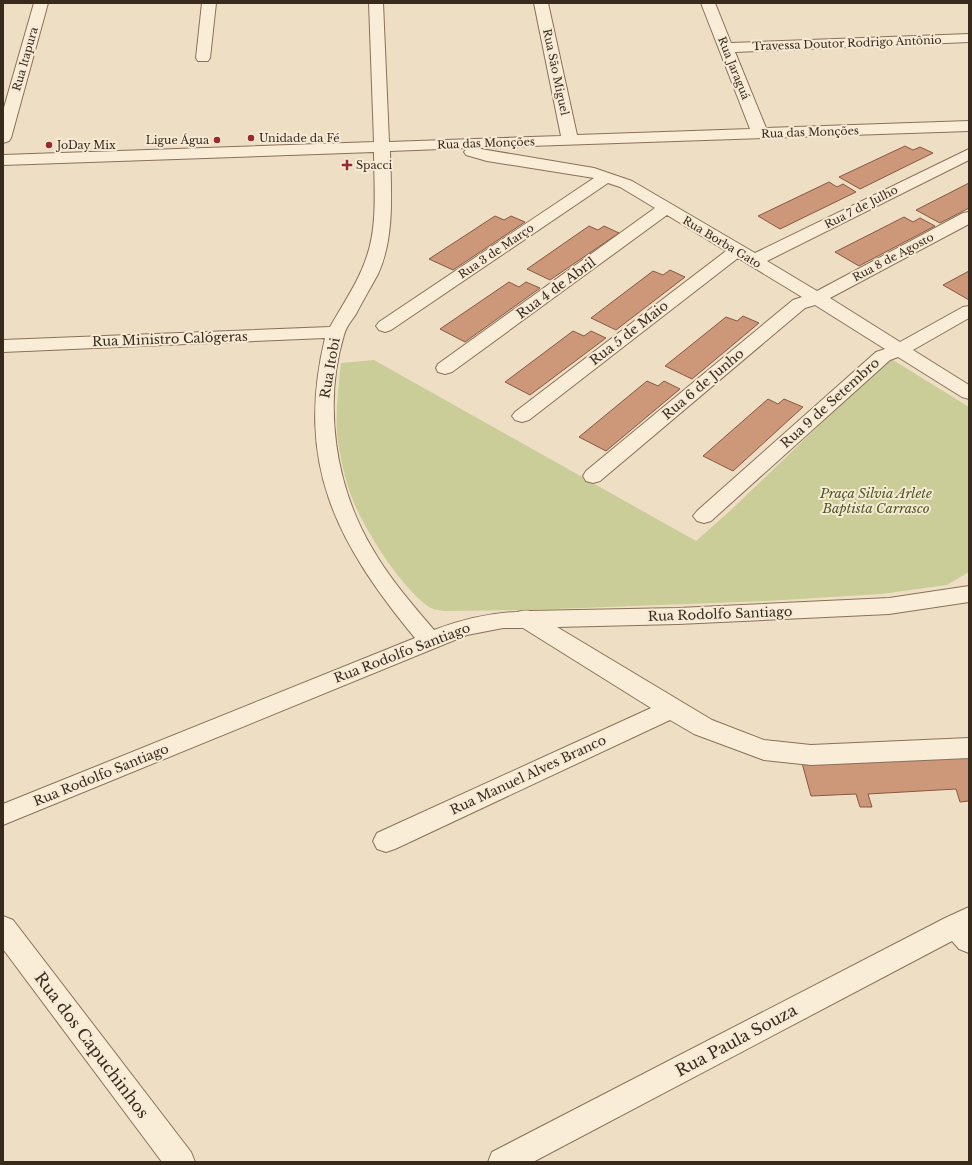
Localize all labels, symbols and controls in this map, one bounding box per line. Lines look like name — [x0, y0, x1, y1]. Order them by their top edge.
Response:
street label: Rua Itapura — [9, 24, 41, 93]
street label: Rua São Miguel — [540, 27, 572, 117]
street label: Travessa Doutor Rodrigo Antônio — [752, 33, 942, 53]
street label: Rua Jaraguá — [715, 34, 753, 102]
street label: Rua das Monções — [761, 123, 859, 141]
place label: Unidade da Fé — [259, 131, 340, 145]
place label: Ligue Água — [146, 133, 210, 147]
marker: Unidade da Fé — [246, 133, 256, 143]
street label: Rua das Monções — [437, 134, 535, 152]
marker: Ligue Água — [212, 135, 222, 145]
place label: JoDay Mix — [55, 138, 116, 152]
marker: JoDay Mix — [44, 140, 54, 150]
place label: Spacci — [356, 158, 392, 172]
marker: Spacci — [341, 159, 353, 171]
street label: Rua 7 de Julho — [822, 182, 900, 232]
street label: Rua Borba Gato — [680, 213, 764, 271]
street label: Rua 3 de Março — [455, 221, 537, 281]
street label: Rua 8 de Agosto — [850, 230, 936, 284]
street label: Rua 4 de Abril — [513, 254, 599, 322]
street label: Rua 5 de Maio — [586, 297, 672, 369]
street label: Rua Ministro Calógeras — [92, 328, 248, 350]
street label: Rua Itobi — [316, 336, 344, 400]
street label: Rua 6 de Junho — [659, 345, 747, 423]
street label: Rua 9 de Setembro — [777, 354, 883, 452]
park label: Praça Silvia Arlete Baptista Carrasco — [819, 485, 932, 517]
street label: Rua Rodolfo Santiago — [647, 603, 793, 625]
street label: Rua Rodolfo Santiago — [331, 619, 473, 687]
street label: Rua Manuel Alves Branco — [447, 731, 609, 819]
street label: Rua Rodolfo Santiago — [31, 740, 171, 810]
street label: Rua dos Capuchinhos — [31, 968, 153, 1122]
street label: Rua Paula Souza — [672, 999, 800, 1080]

